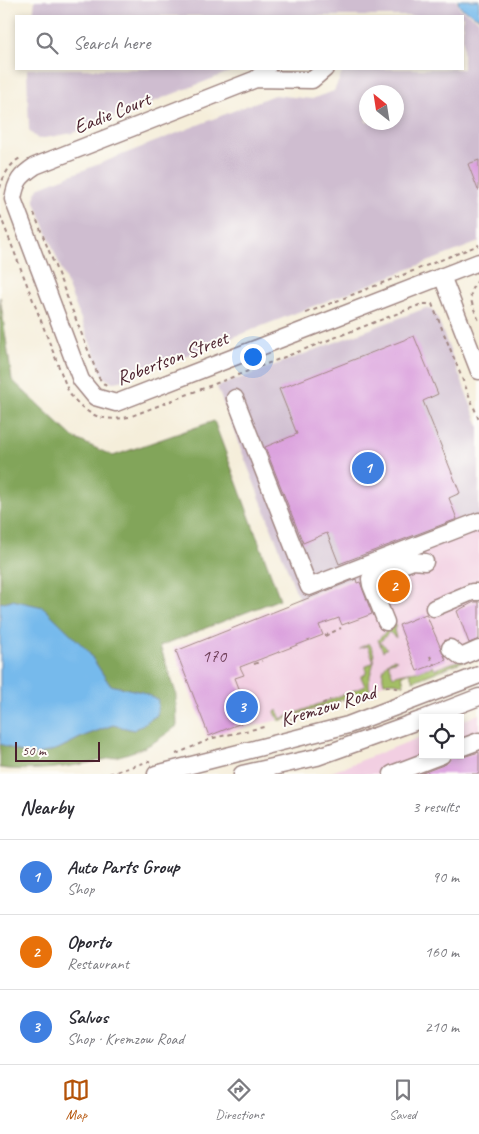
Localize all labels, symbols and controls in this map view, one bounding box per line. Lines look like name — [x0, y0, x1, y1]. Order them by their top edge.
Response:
search box — [15, 15, 464, 70]
icon: search — [33, 29, 61, 57]
text: Search here — [73, 31, 150, 55]
north arrow — [359, 85, 404, 130]
street label: Eadie Court — [70, 86, 156, 140]
street label: Robertson Street — [113, 324, 234, 391]
your location — [240, 344, 266, 370]
pin: 1 — [352, 449, 384, 487]
pin: 2 — [378, 567, 410, 605]
house number: 170 — [202, 645, 228, 667]
street label: Kremzow Road — [277, 679, 382, 732]
pin: 3 — [226, 688, 258, 726]
map controls — [419, 714, 464, 759]
button: locate — [419, 714, 464, 759]
scale bar — [15, 739, 100, 762]
text: 50 m — [22, 742, 46, 759]
text: Nearby — [20, 794, 73, 820]
text: 3 results — [412, 797, 459, 817]
text: Auto Parts Group — [67, 855, 179, 879]
text: 1 — [32, 867, 40, 887]
text: 90 m — [432, 867, 459, 887]
text: Shop — [67, 879, 94, 899]
text: Oporto — [67, 930, 111, 954]
text: 2 — [32, 942, 40, 962]
text: 160 m — [425, 942, 459, 962]
text: Restaurant — [67, 954, 129, 974]
text: Salvos — [67, 1005, 108, 1029]
text: 3 — [32, 1017, 40, 1037]
text: 210 m — [425, 1017, 459, 1037]
text: Shop · Kremzow Road — [67, 1029, 184, 1049]
tab: Map — [62, 1076, 90, 1123]
tab: Directions — [215, 1076, 264, 1123]
tab: Saved — [389, 1076, 417, 1123]

